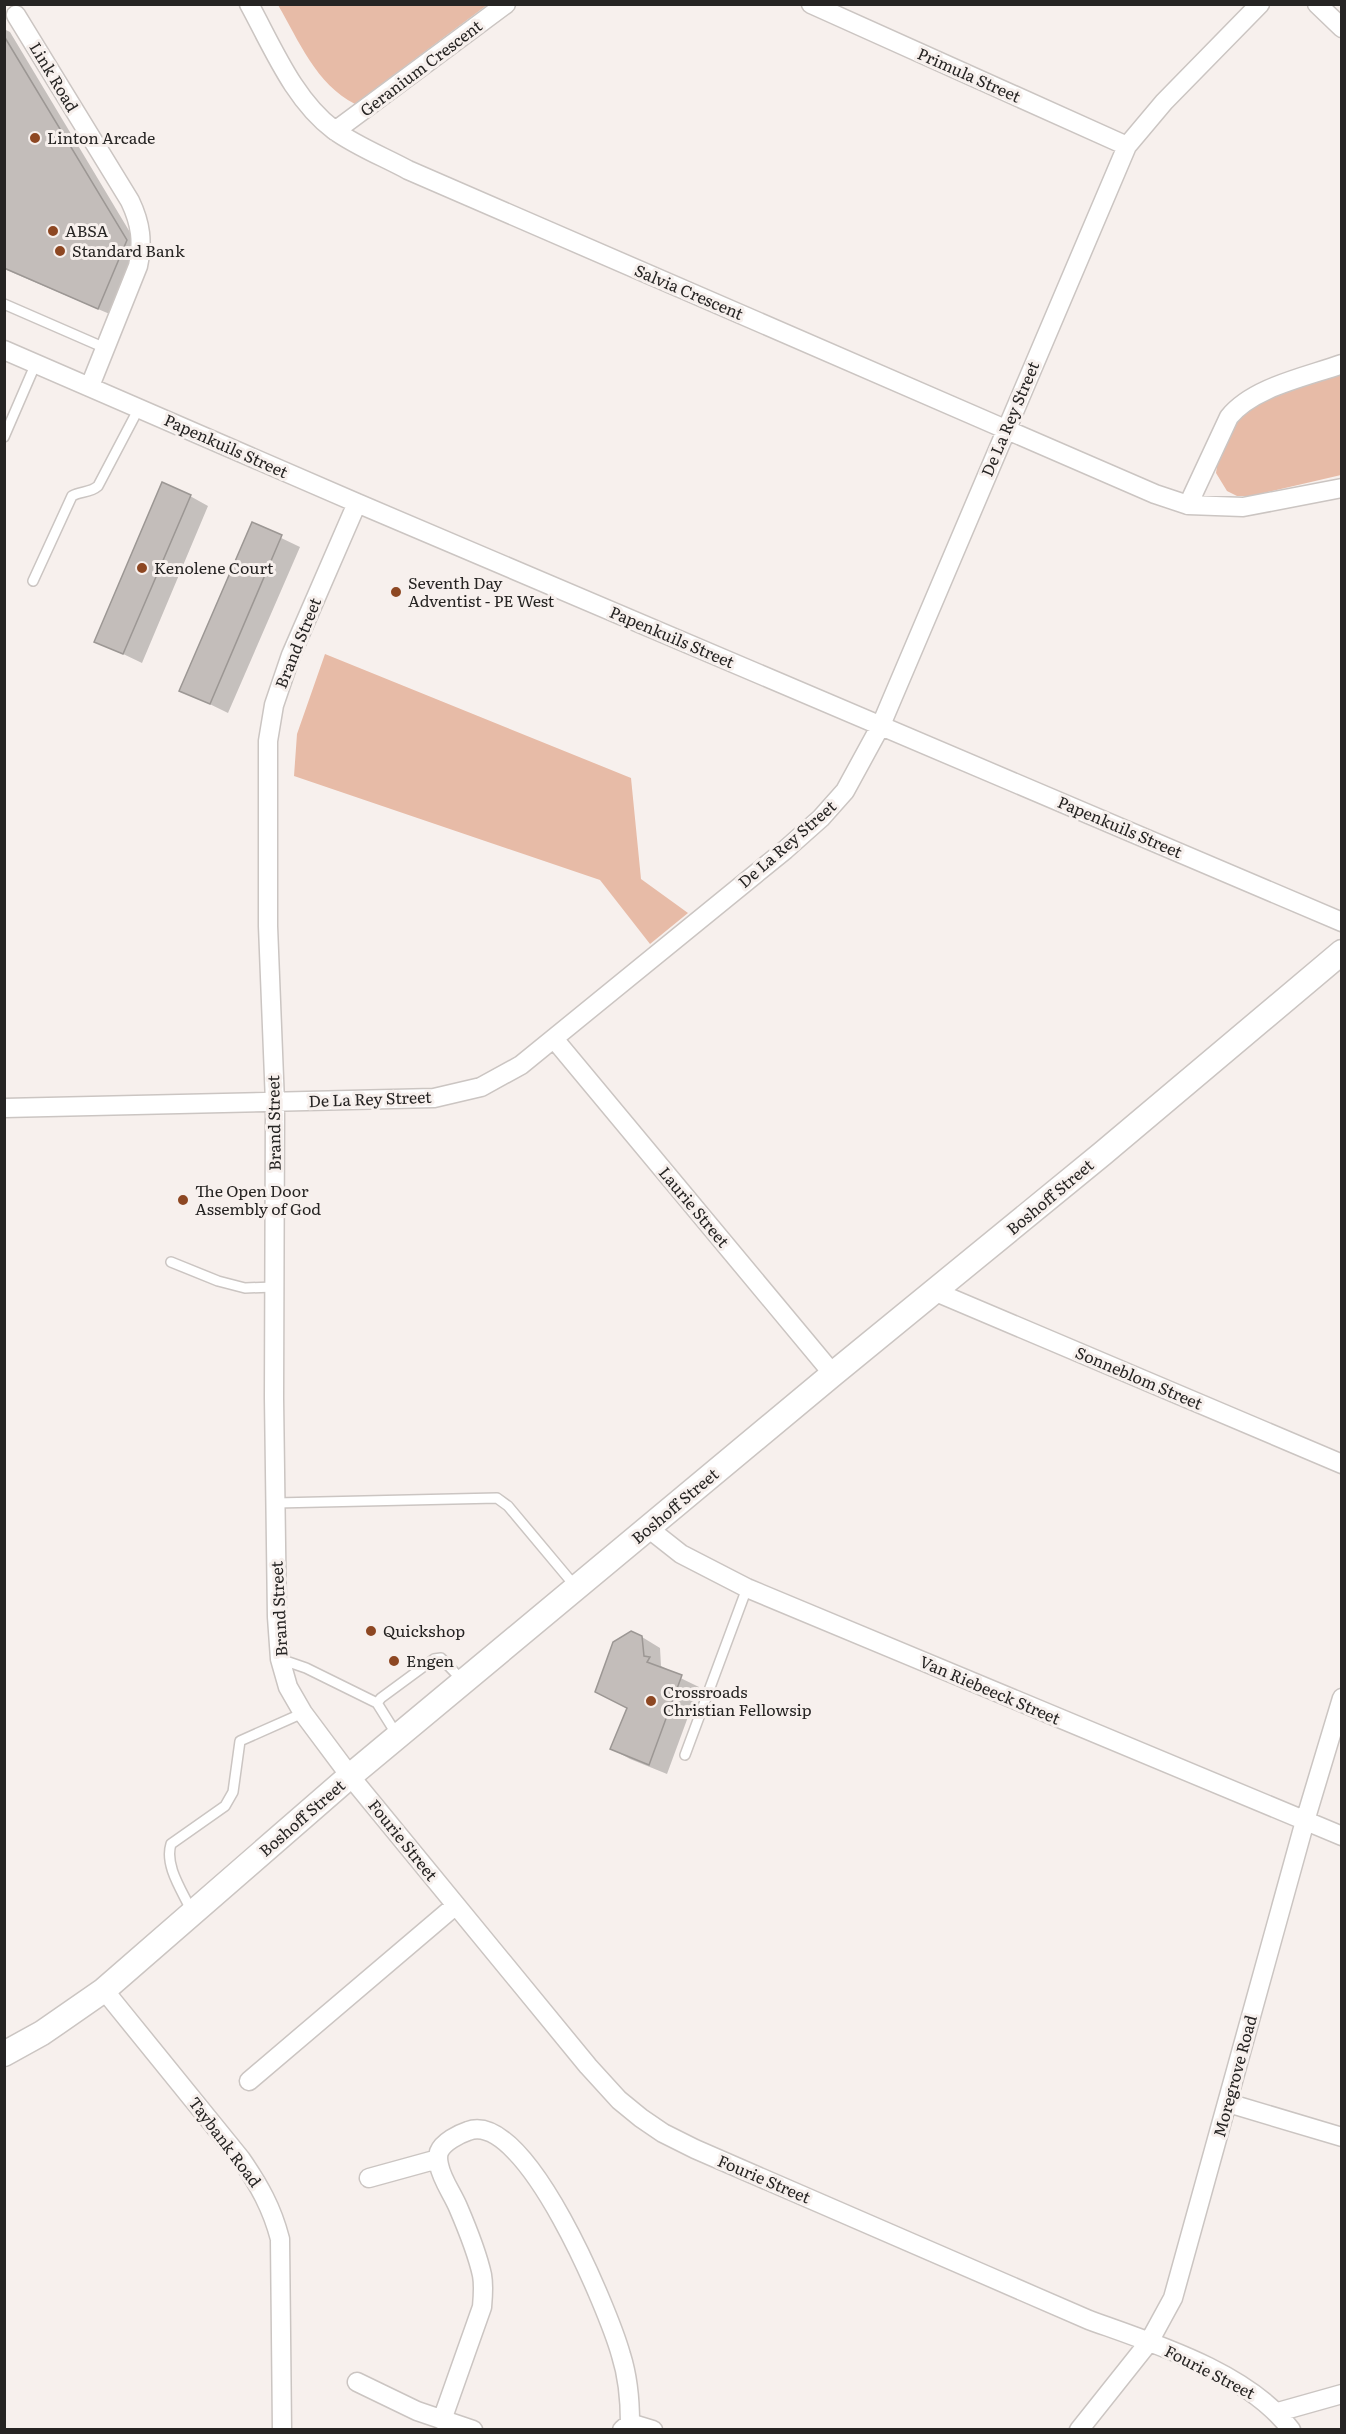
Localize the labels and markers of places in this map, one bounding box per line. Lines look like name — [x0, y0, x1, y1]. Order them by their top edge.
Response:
place label: Linton Arcade — [47, 125, 155, 149]
marker: Linton Arcade — [28, 131, 42, 145]
place label: ABSA — [65, 218, 109, 242]
marker: ABSA — [46, 224, 60, 238]
place label: Standard Bank — [72, 238, 185, 262]
marker: Standard Bank — [53, 244, 67, 258]
place label: Kenolene Court — [154, 555, 274, 579]
marker: Kenolene Court — [135, 561, 149, 575]
place label: Seventh Day Adventist - PE West — [408, 570, 555, 612]
marker: Seventh Day Adventist - PE West — [389, 585, 403, 599]
place label: The Open Door Assembly of God — [195, 1178, 321, 1220]
marker: The Open Door Assembly of God — [176, 1193, 190, 1207]
place label: Quickshop — [383, 1618, 465, 1642]
marker: Quickshop — [364, 1624, 378, 1638]
place label: Engen — [406, 1648, 455, 1672]
marker: Engen — [387, 1654, 401, 1668]
place label: Crossroads Christian Fellowsip — [663, 1679, 812, 1721]
marker: Crossroads Christian Fellowsip — [644, 1694, 658, 1708]

